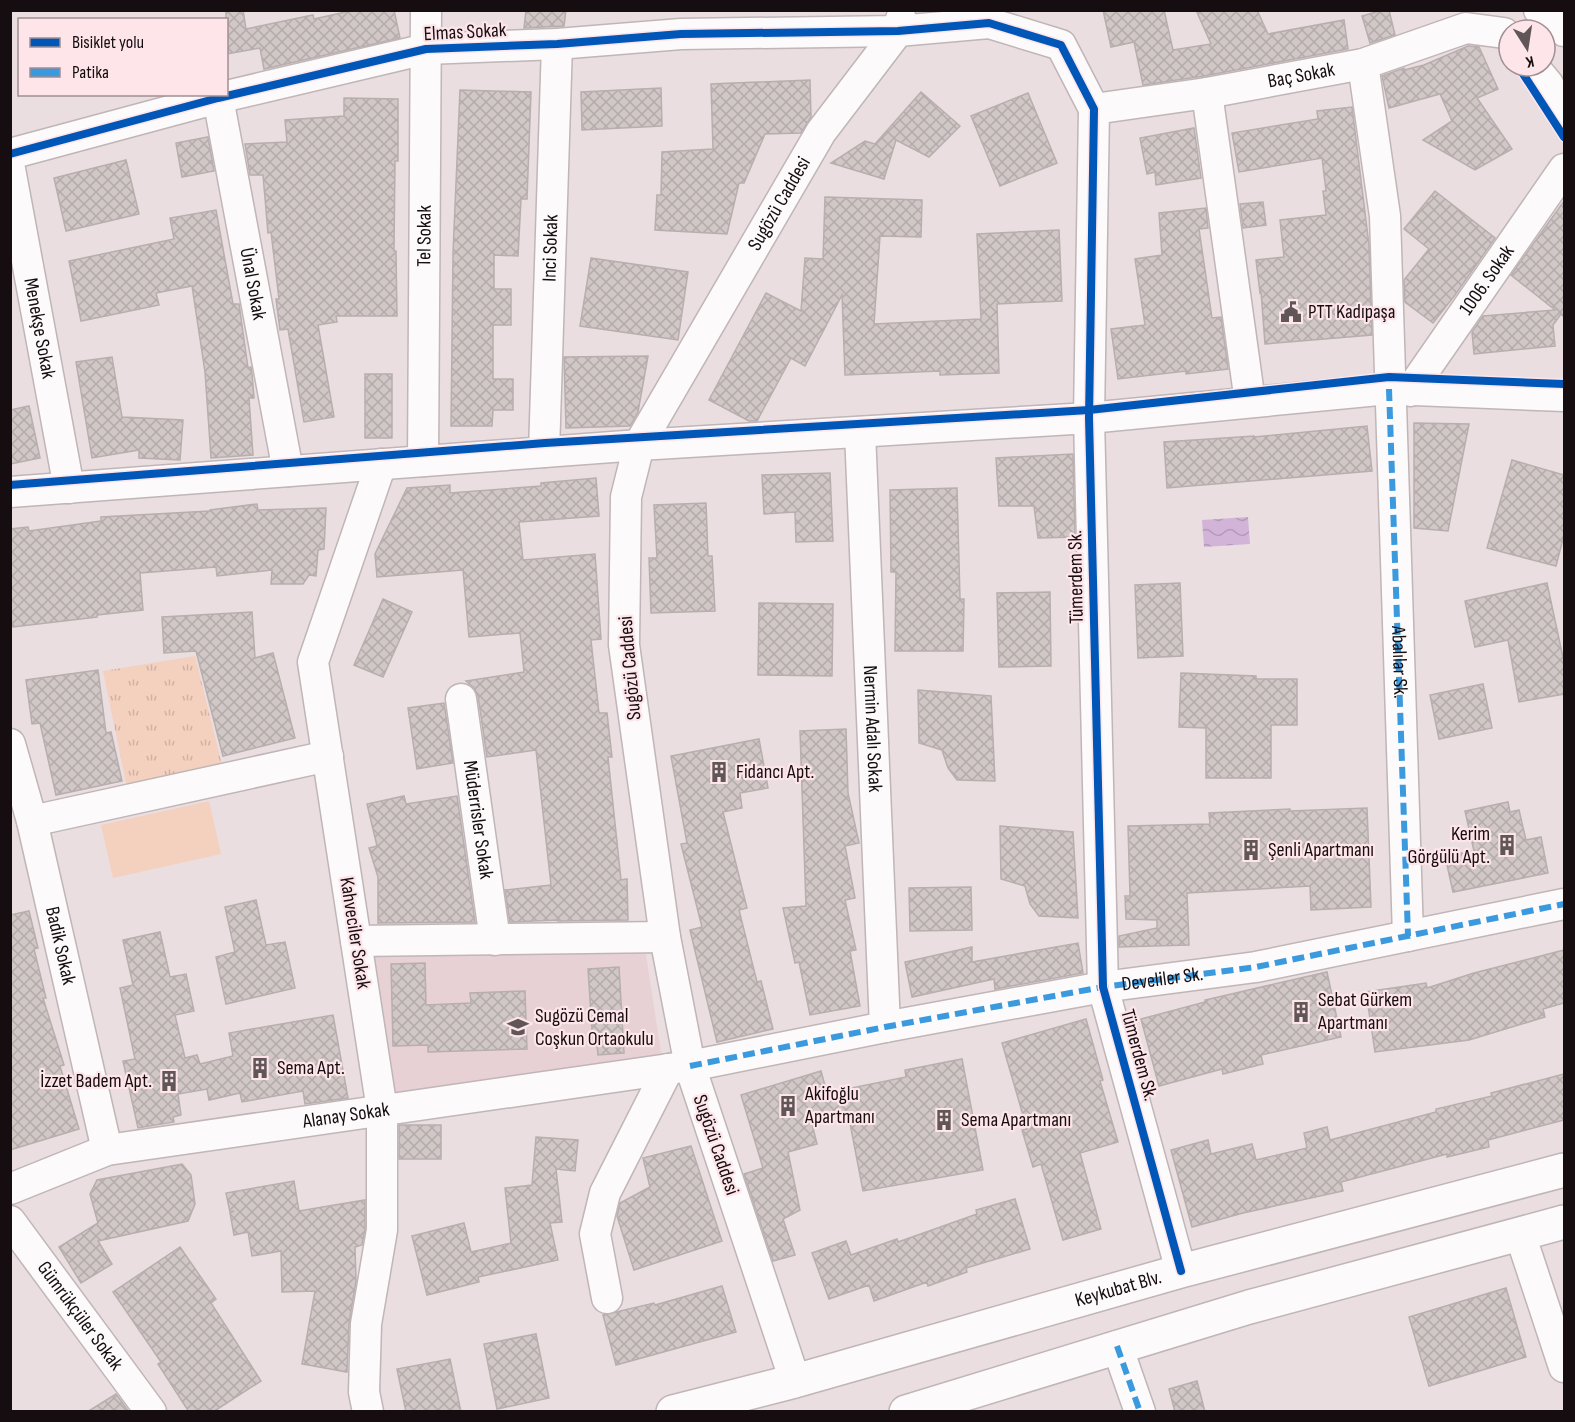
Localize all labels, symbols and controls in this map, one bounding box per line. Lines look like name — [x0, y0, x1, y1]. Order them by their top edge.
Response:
legend — [18, 18, 228, 96]
street label: Elmas Sokak — [423, 18, 507, 46]
north arrow — [1497, 18, 1557, 78]
text: Bisiklet yolu — [72, 32, 144, 53]
text: K — [1524, 51, 1536, 71]
street label: Baç Sokak — [1266, 57, 1337, 93]
text: Patika — [72, 62, 109, 83]
street label: Sugözü Caddesi — [743, 153, 816, 255]
street label: Tel Sokak — [412, 205, 437, 267]
street label: Inci Sokak — [537, 214, 564, 282]
street label: 1006. Sokak — [1454, 240, 1520, 320]
street label: Ünal Sokak — [234, 246, 271, 322]
street label: Menekşe Sokak — [18, 276, 61, 381]
public building icon: PTT Kadıpaşa — [1279, 300, 1303, 324]
place label: PTT Kadıpaşa — [1308, 300, 1395, 324]
street label: Tümerdem Sk. — [1063, 530, 1089, 624]
street label: Sugözü Caddesi — [613, 615, 647, 721]
street label: Abalılar Sk. — [1386, 625, 1412, 699]
street label: Nermin Adalı Sokak — [858, 665, 887, 793]
street label: Müderrisler Sokak — [458, 759, 498, 881]
building icon: Fidancı Apt. — [707, 760, 731, 784]
place label: Fidancı Apt. — [736, 760, 814, 784]
place label: Kerim Görgülü Apt. — [1408, 822, 1490, 869]
building icon: Kerim Görgülü Apt. — [1495, 833, 1519, 857]
building icon: Şenli Apartmanı — [1239, 838, 1263, 862]
place label: Şenli Apartmanı — [1268, 838, 1374, 862]
street label: Kahveciler Sokak — [334, 875, 376, 991]
street label: Badik Sokak — [40, 904, 81, 987]
street label: Develiler Sk. — [1120, 962, 1205, 996]
place label: Sebat Gürkem Apartmanı — [1317, 988, 1412, 1035]
building icon: Sebat Gürkem Apartmanı — [1289, 1000, 1313, 1024]
place label: Sugözü Cemal Coşkun Ortaokulu — [535, 1004, 654, 1051]
street label: Tümerdem Sk. — [1115, 1007, 1163, 1103]
school or university icon: Sugözü Cemal Coşkun Ortaokulu — [506, 1015, 530, 1039]
building icon: Sema Apt. — [248, 1056, 272, 1080]
place label: Sema Apt. — [277, 1056, 345, 1080]
place label: İzzet Badem Apt. — [40, 1069, 152, 1093]
building icon: İzzet Badem Apt. — [157, 1069, 181, 1093]
place label: Akifoğlu Apartmanı — [804, 1082, 875, 1129]
street label: Sugözü Caddesi — [688, 1092, 744, 1198]
building icon: Akifoğlu Apartmanı — [776, 1094, 800, 1118]
street label: Alanay Sokak — [300, 1097, 391, 1134]
building icon: Sema Apartmanı — [932, 1108, 956, 1132]
place label: Sema Apartmanı — [961, 1108, 1071, 1132]
street label: Gümrükçüler Sokak — [32, 1257, 128, 1376]
street label: Keykubat Blv. — [1072, 1265, 1164, 1313]

